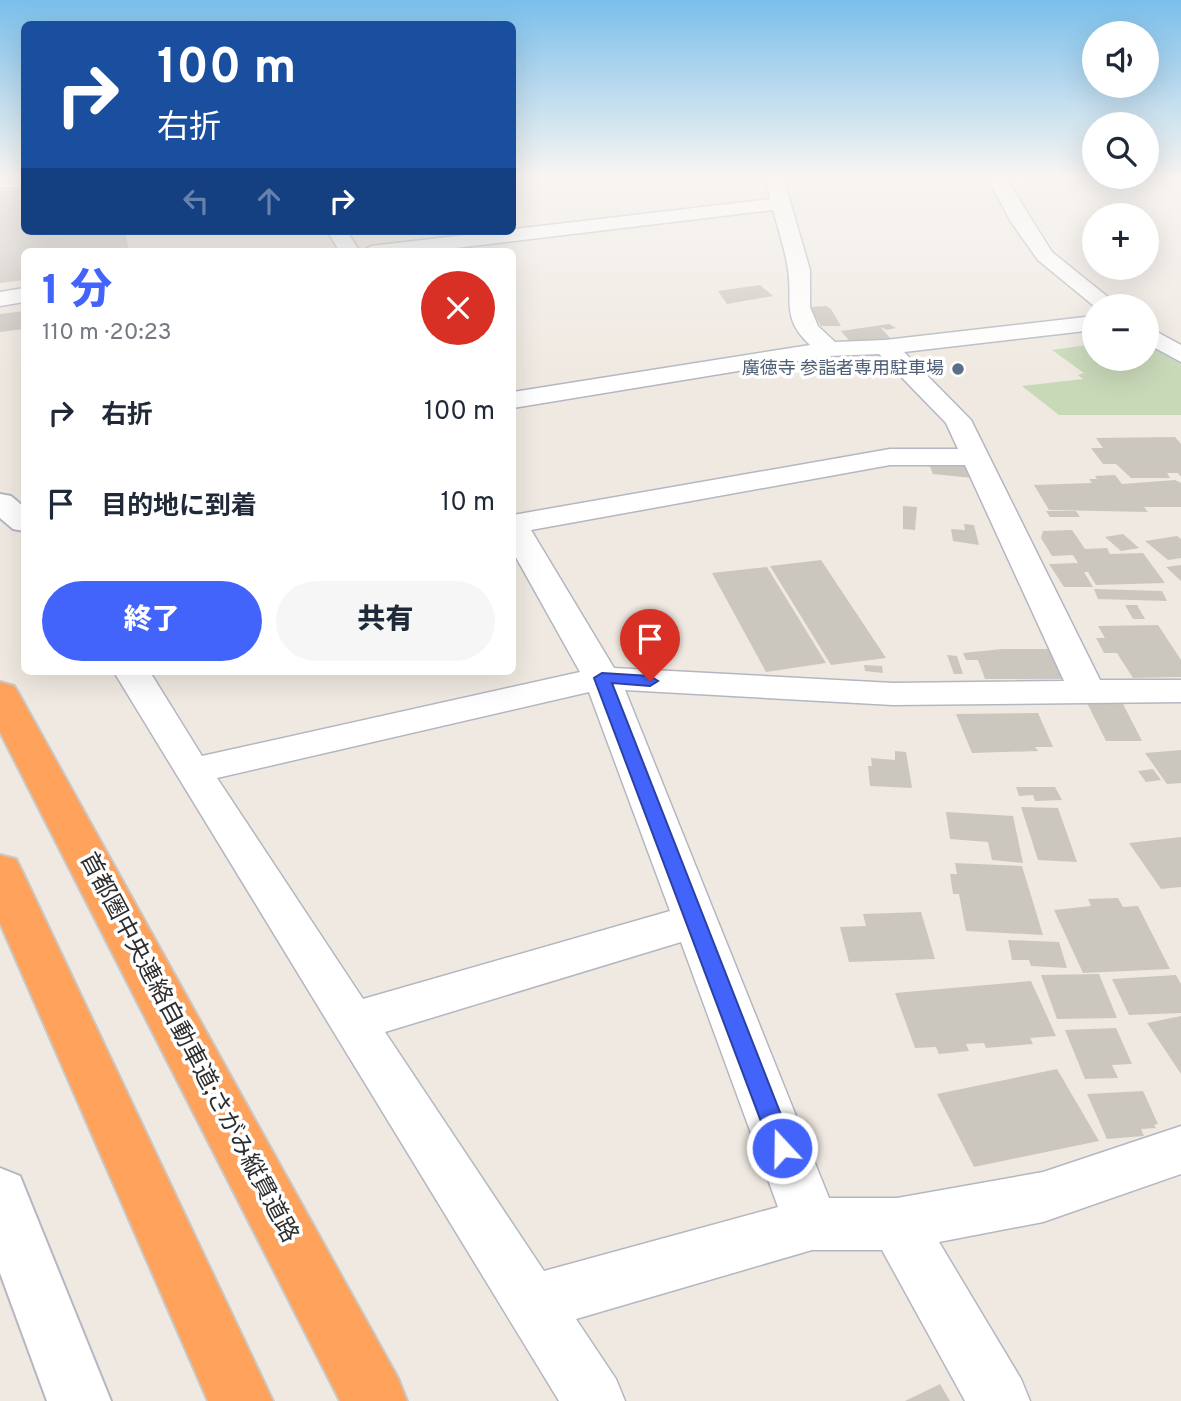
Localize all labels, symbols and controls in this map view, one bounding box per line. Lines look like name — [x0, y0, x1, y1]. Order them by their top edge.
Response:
map controls — [1082, 21, 1159, 371]
button: sound — [1082, 21, 1159, 98]
text: 100 m — [157, 39, 296, 101]
icon: right — [42, 49, 133, 140]
text: 右折 — [157, 109, 221, 149]
button: search — [1082, 112, 1159, 189]
icon: left — [177, 182, 215, 220]
icon: ahead — [250, 182, 288, 220]
icon: right — [323, 182, 361, 220]
button: + — [1082, 203, 1159, 280]
text: 1 分 — [42, 266, 112, 319]
button: close — [421, 271, 495, 345]
button: − — [1082, 294, 1159, 371]
text: 110 m · 20:23 — [42, 319, 172, 348]
place label: 廣徳寺 参詣者専用駐車場 — [742, 358, 944, 381]
marker: 廣徳寺 参詣者専用駐車場 — [950, 361, 966, 377]
icon: right — [42, 394, 80, 432]
text: 100 m — [424, 396, 495, 429]
text: 右折 — [101, 400, 153, 433]
icon: arrive — [42, 485, 80, 523]
text: 10 m — [440, 487, 495, 520]
text: 目的地に到着 — [101, 491, 257, 524]
button: 終了 — [42, 581, 262, 661]
button: 共有 — [276, 581, 495, 661]
pin — [620, 609, 680, 681]
icon: arrive — [631, 620, 669, 658]
street label: 首都圏中央連絡自動車道;さがみ縦貫道路 — [72, 848, 304, 1248]
position arrow — [745, 1111, 819, 1185]

